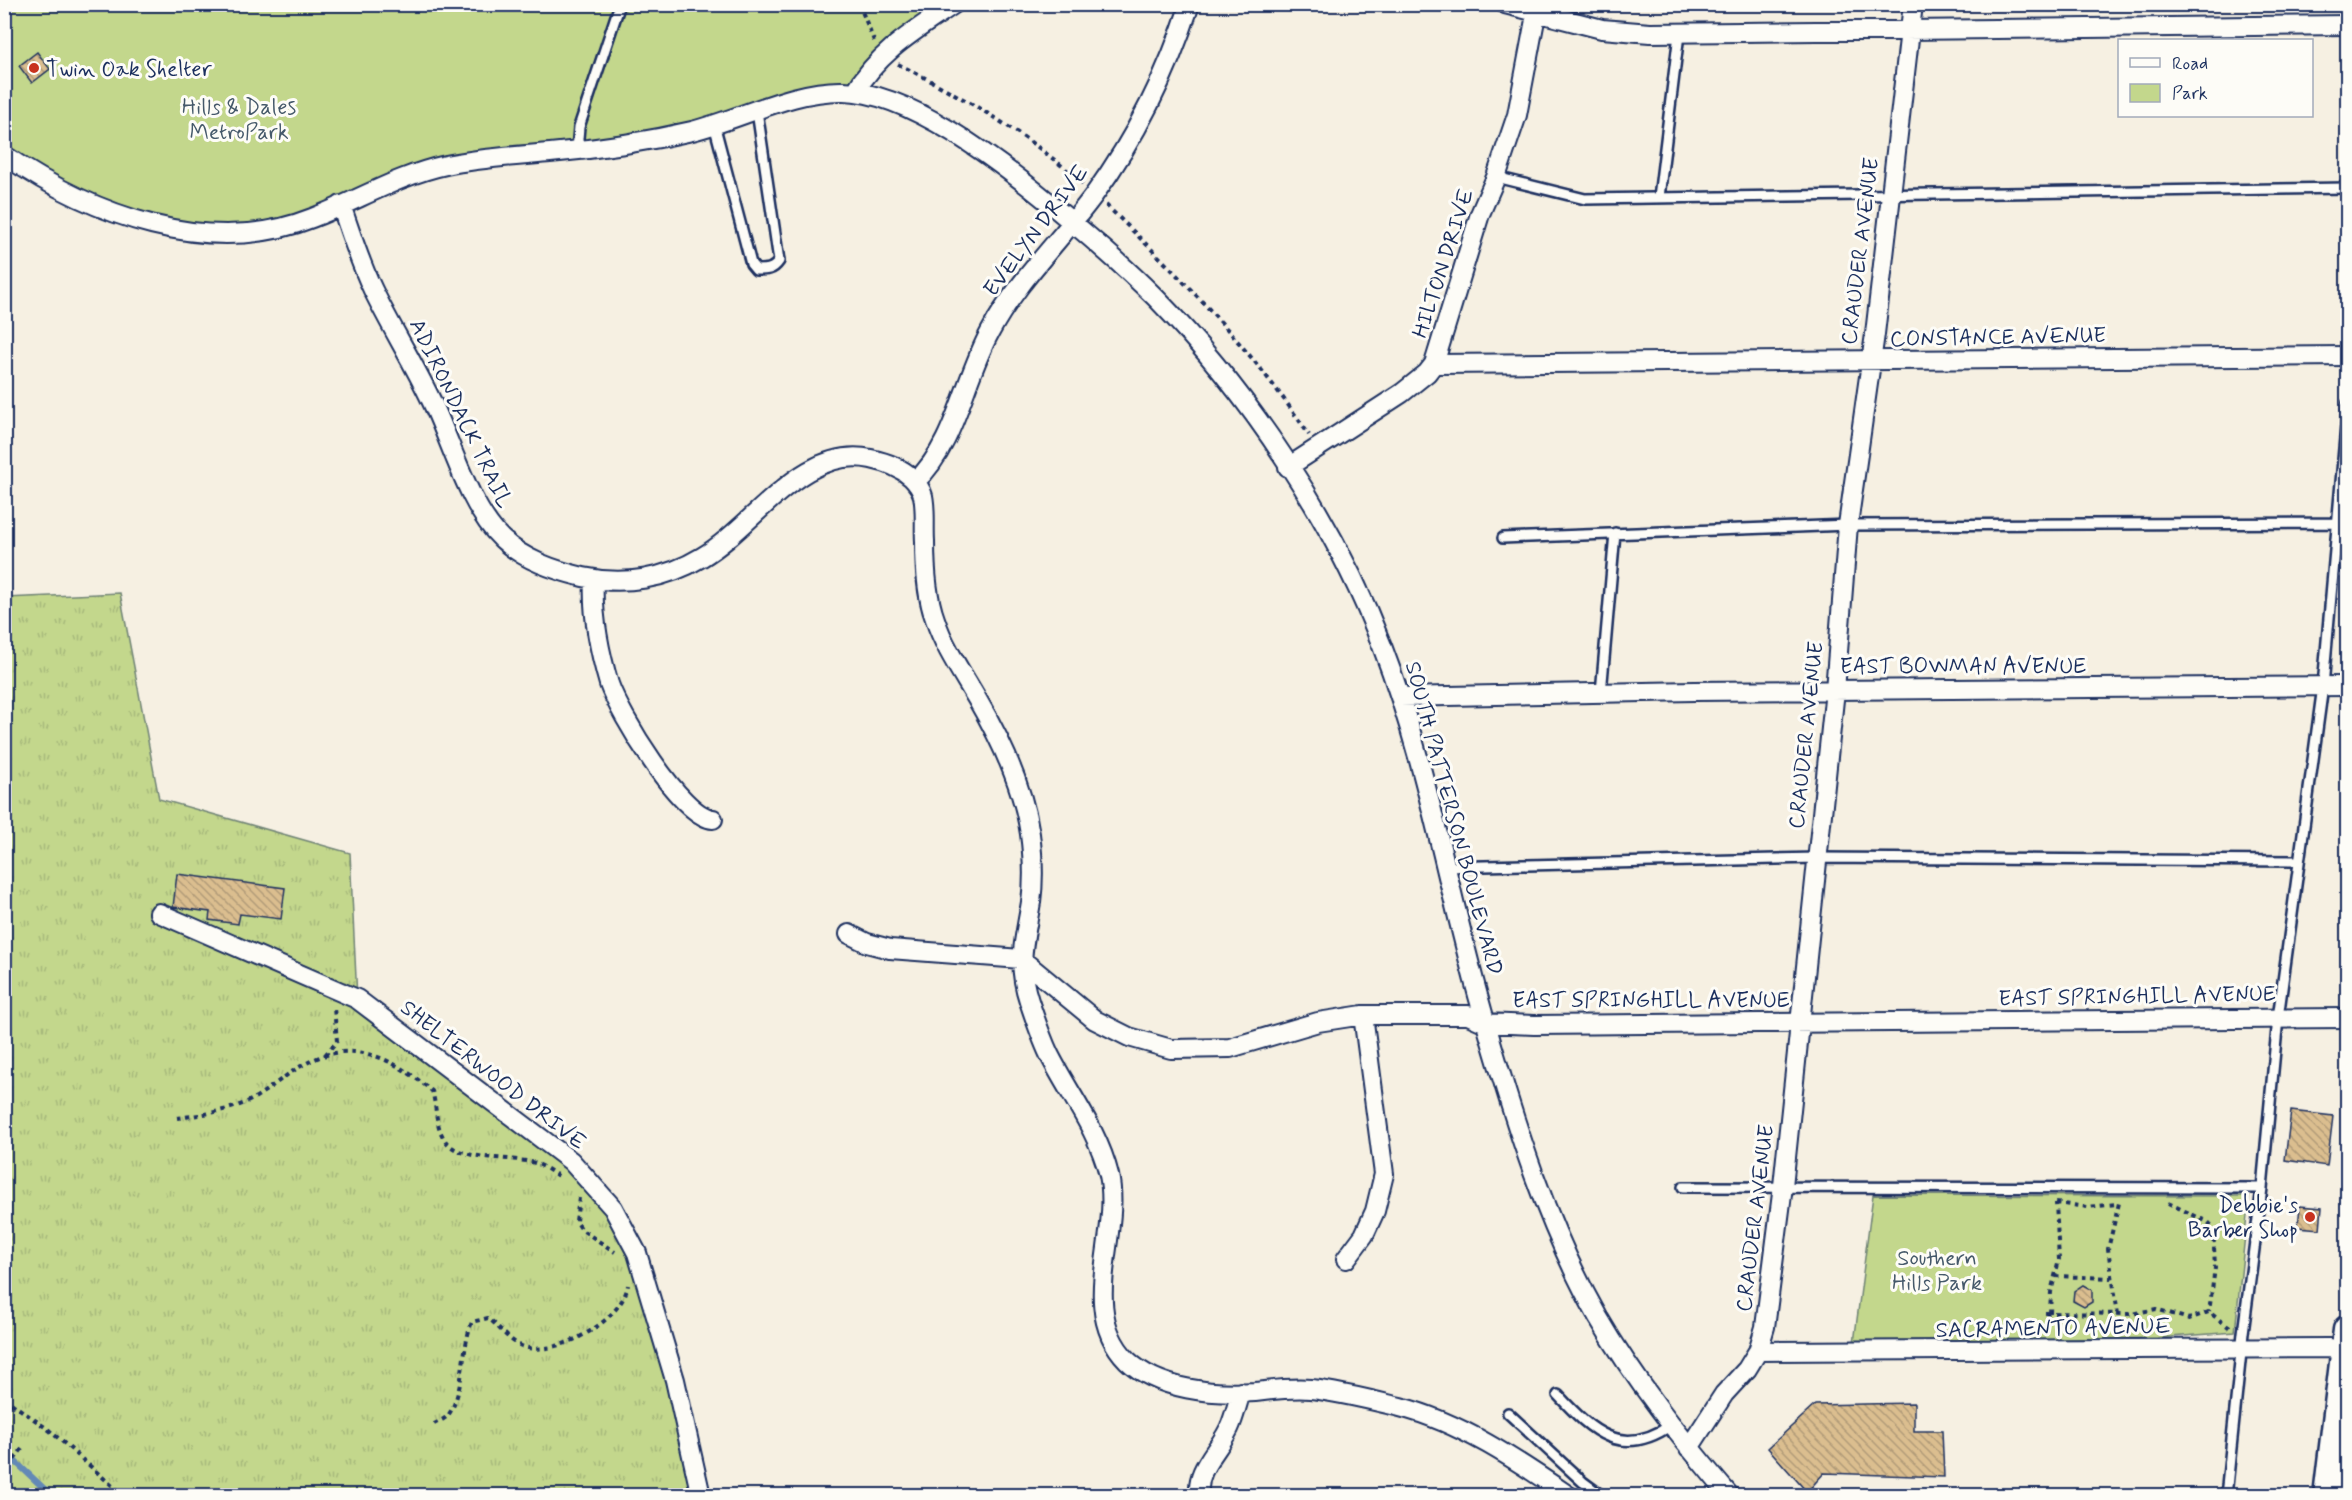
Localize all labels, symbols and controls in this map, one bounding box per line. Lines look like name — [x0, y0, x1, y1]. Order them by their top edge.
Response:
legend — [2118, 39, 2313, 117]
text: Road — [2172, 52, 2208, 76]
place label: Twin Oak Shelter — [46, 56, 212, 84]
marker: Twin Oak Shelter — [27, 61, 41, 75]
text: Park — [2172, 82, 2208, 106]
park label: Hills & Dales MetroPark — [182, 94, 297, 147]
street label: CRAUDER AVENUE — [1836, 156, 1886, 346]
street label: EVELYN DRIVE — [978, 160, 1095, 303]
street label: HILTON DRIVE — [1407, 185, 1481, 342]
street label: ADIRONDACK TRAIL — [402, 314, 518, 513]
street label: CONSTANCE AVENUE — [1890, 322, 2106, 354]
street label: CRAUDER AVENUE — [1783, 640, 1831, 830]
street label: EAST BOWMAN AVENUE — [1840, 653, 2087, 681]
street label: SOUTH PATTERSON BOULEVARD — [1398, 659, 1508, 978]
street label: EAST SPRINGHILL AVENUE — [1998, 981, 2276, 1013]
street label: EAST SPRINGHILL AVENUE — [1512, 987, 1790, 1015]
street label: SHELTERWOOD DRIVE — [394, 994, 591, 1157]
street label: CRAUDER AVENUE — [1731, 1123, 1781, 1313]
place label: Debbie's Barber Shop — [2188, 1192, 2298, 1245]
marker: Debbie's Barber Shop — [2303, 1210, 2317, 1224]
park label: Southern Hills Park — [1892, 1245, 1982, 1298]
street label: SACRAMENTO AVENUE — [1935, 1313, 2171, 1345]

